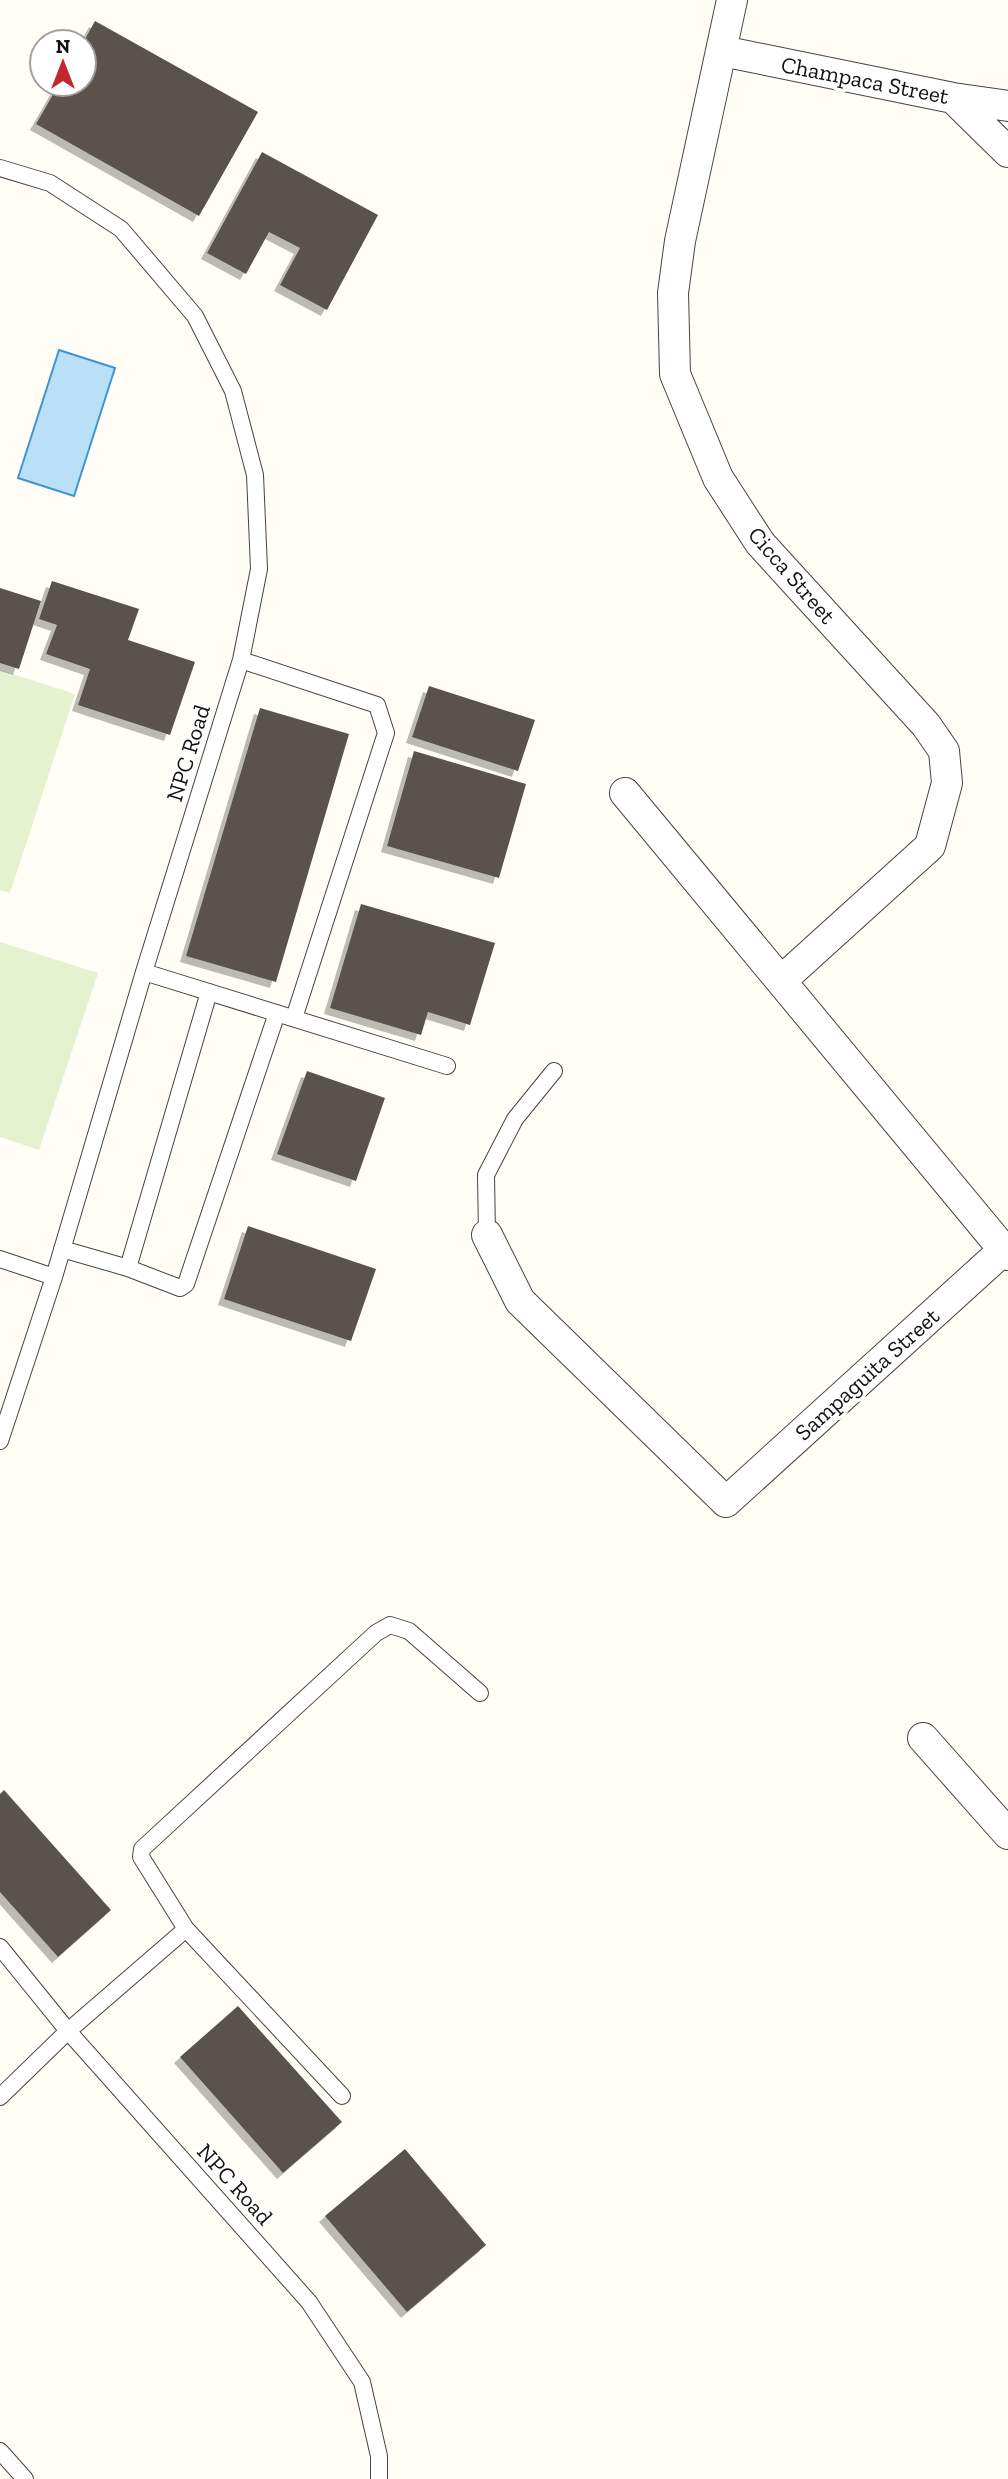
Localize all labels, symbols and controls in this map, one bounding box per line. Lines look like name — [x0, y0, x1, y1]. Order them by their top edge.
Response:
north arrow — [28, 28, 98, 98]
text: N — [56, 35, 70, 58]
street label: Champaca Street — [779, 50, 952, 110]
street label: Cicca Street — [742, 521, 842, 630]
street label: NPC Road — [160, 701, 216, 805]
street label: Sampaguita Street — [789, 1302, 945, 1446]
street label: NPC Road — [191, 2138, 279, 2231]

